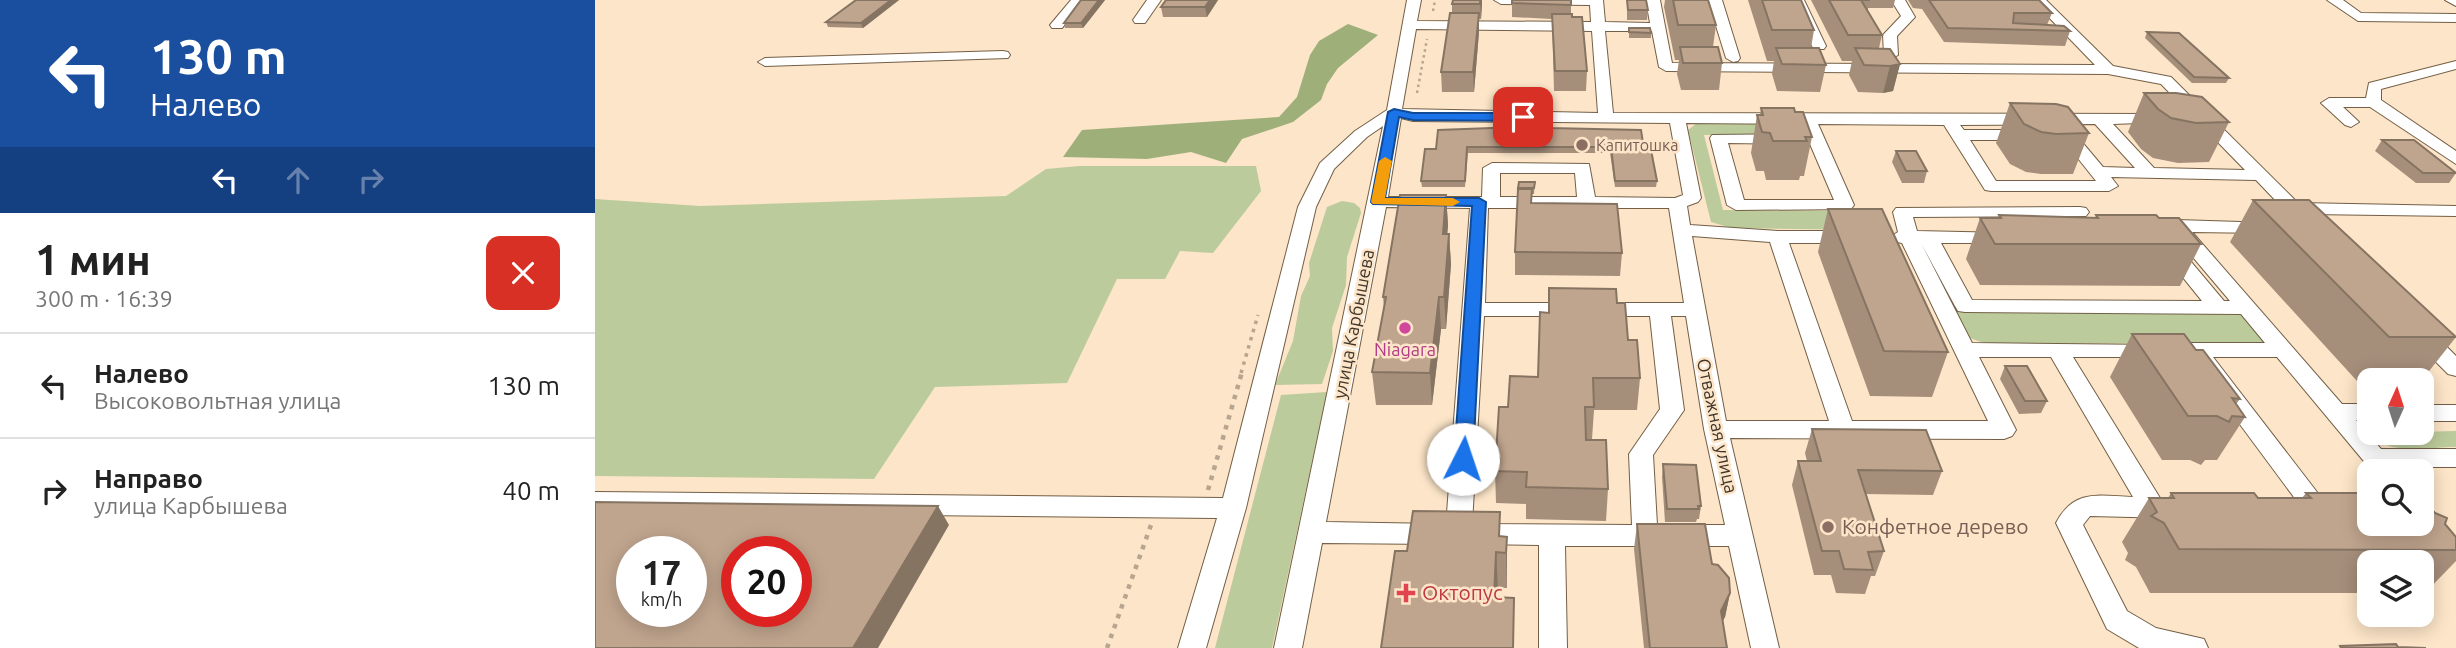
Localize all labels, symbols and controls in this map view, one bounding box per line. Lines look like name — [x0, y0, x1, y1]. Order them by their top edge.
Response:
icon: left — [35, 28, 126, 119]
text: 130 m — [150, 28, 287, 83]
text: Налево — [150, 86, 262, 122]
pin — [1493, 87, 1553, 147]
icon: arrive — [1504, 98, 1542, 136]
place label: Капитошка — [1596, 136, 1679, 154]
marker: Капитошка — [1574, 137, 1590, 153]
icon: left — [206, 161, 244, 199]
icon: ahead — [279, 161, 317, 199]
icon: right — [352, 161, 390, 199]
text: 1 мин — [35, 236, 151, 283]
button: close — [486, 236, 560, 310]
street label: улица Карбышева — [1329, 247, 1377, 400]
text: 300 m · 16:39 — [35, 286, 173, 311]
marker: Niagara — [1397, 320, 1413, 336]
place label: Niagara — [1374, 339, 1436, 359]
street label: Отважная улица — [1694, 357, 1742, 495]
text: Налево — [94, 359, 189, 388]
icon: left — [35, 367, 73, 405]
north arrow — [2357, 368, 2434, 444]
map controls — [2357, 368, 2434, 627]
text: 130 m — [488, 371, 560, 400]
text: Высоковольтная улица — [94, 388, 341, 413]
position arrow — [1426, 422, 1500, 496]
button: search — [2357, 459, 2434, 536]
text: Направо — [94, 464, 203, 493]
icon: right — [35, 472, 73, 510]
text: 40 m — [502, 476, 560, 505]
text: улица Карбышева — [94, 493, 288, 518]
place label: Конфетное дерево — [1842, 514, 2029, 538]
marker: Конфетное дерево — [1820, 519, 1836, 535]
speed limit sign: 20 — [721, 536, 812, 627]
button: layers — [2357, 550, 2434, 627]
text: 17 — [642, 552, 681, 592]
place label: Октопус — [1422, 580, 1503, 604]
marker: Октопус — [1396, 583, 1416, 603]
text: km/h — [641, 589, 682, 609]

